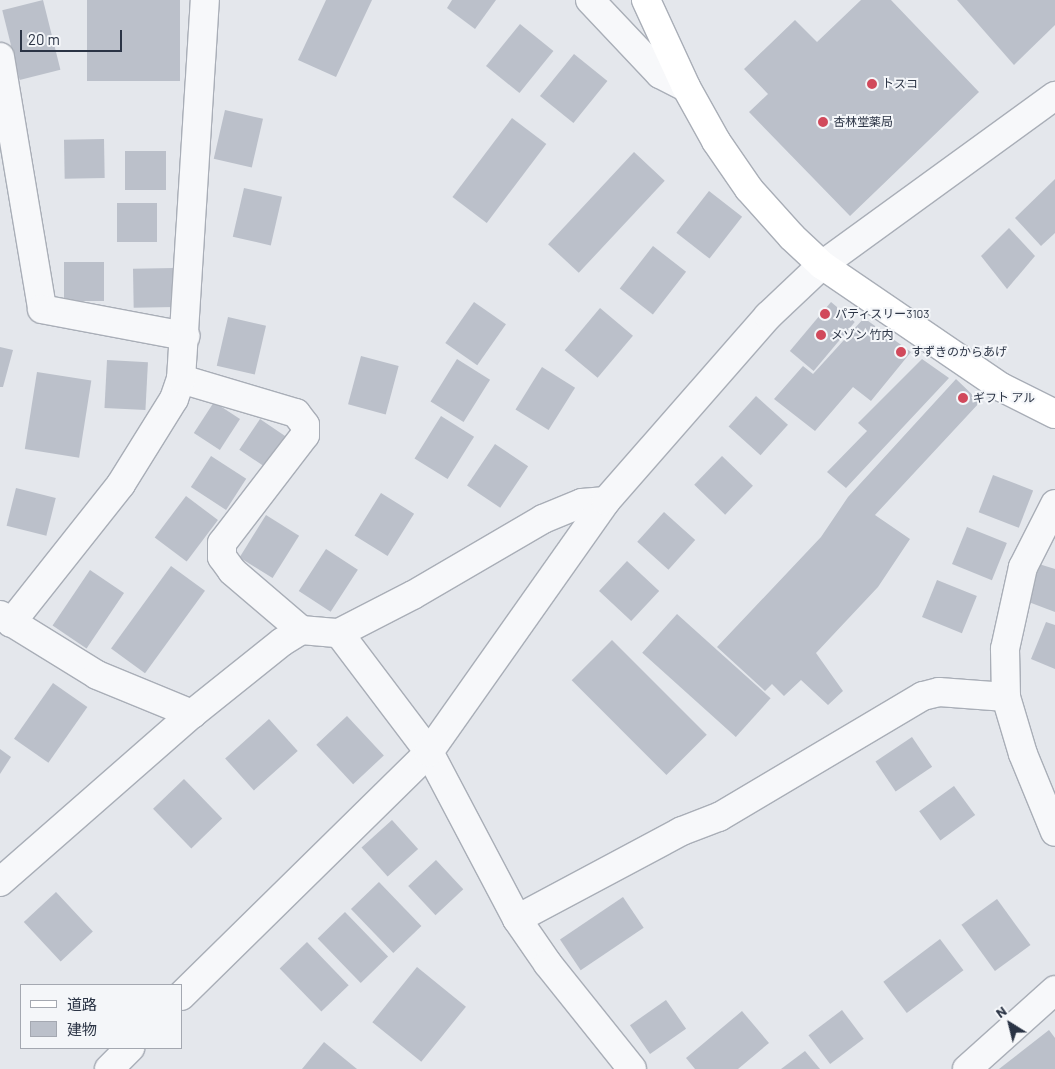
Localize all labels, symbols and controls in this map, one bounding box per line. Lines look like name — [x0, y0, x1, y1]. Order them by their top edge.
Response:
scale bar — [22, 20, 125, 52]
text: 20 m — [28, 30, 60, 48]
place label: トスコ — [882, 77, 918, 91]
marker: トスコ — [866, 78, 878, 90]
place label: 杏林堂薬局 — [833, 115, 893, 129]
marker: 杏林堂薬局 — [817, 116, 829, 128]
place label: パティスリー3103 — [835, 307, 930, 321]
marker: パティスリー3103 — [819, 308, 831, 320]
place label: メゾン 竹内 — [831, 328, 893, 342]
marker: メゾン 竹内 — [815, 329, 827, 341]
place label: すずきのからあげ — [911, 345, 1007, 359]
marker: すずきのからあげ — [895, 346, 907, 358]
place label: ギフト アル — [973, 391, 1035, 405]
marker: ギフト アル — [957, 392, 969, 404]
legend — [20, 984, 182, 1049]
text: 道路 — [67, 995, 97, 1013]
north arrow — [985, 999, 1035, 1049]
text: N — [992, 1002, 1010, 1021]
text: 建物 — [67, 1020, 97, 1038]

